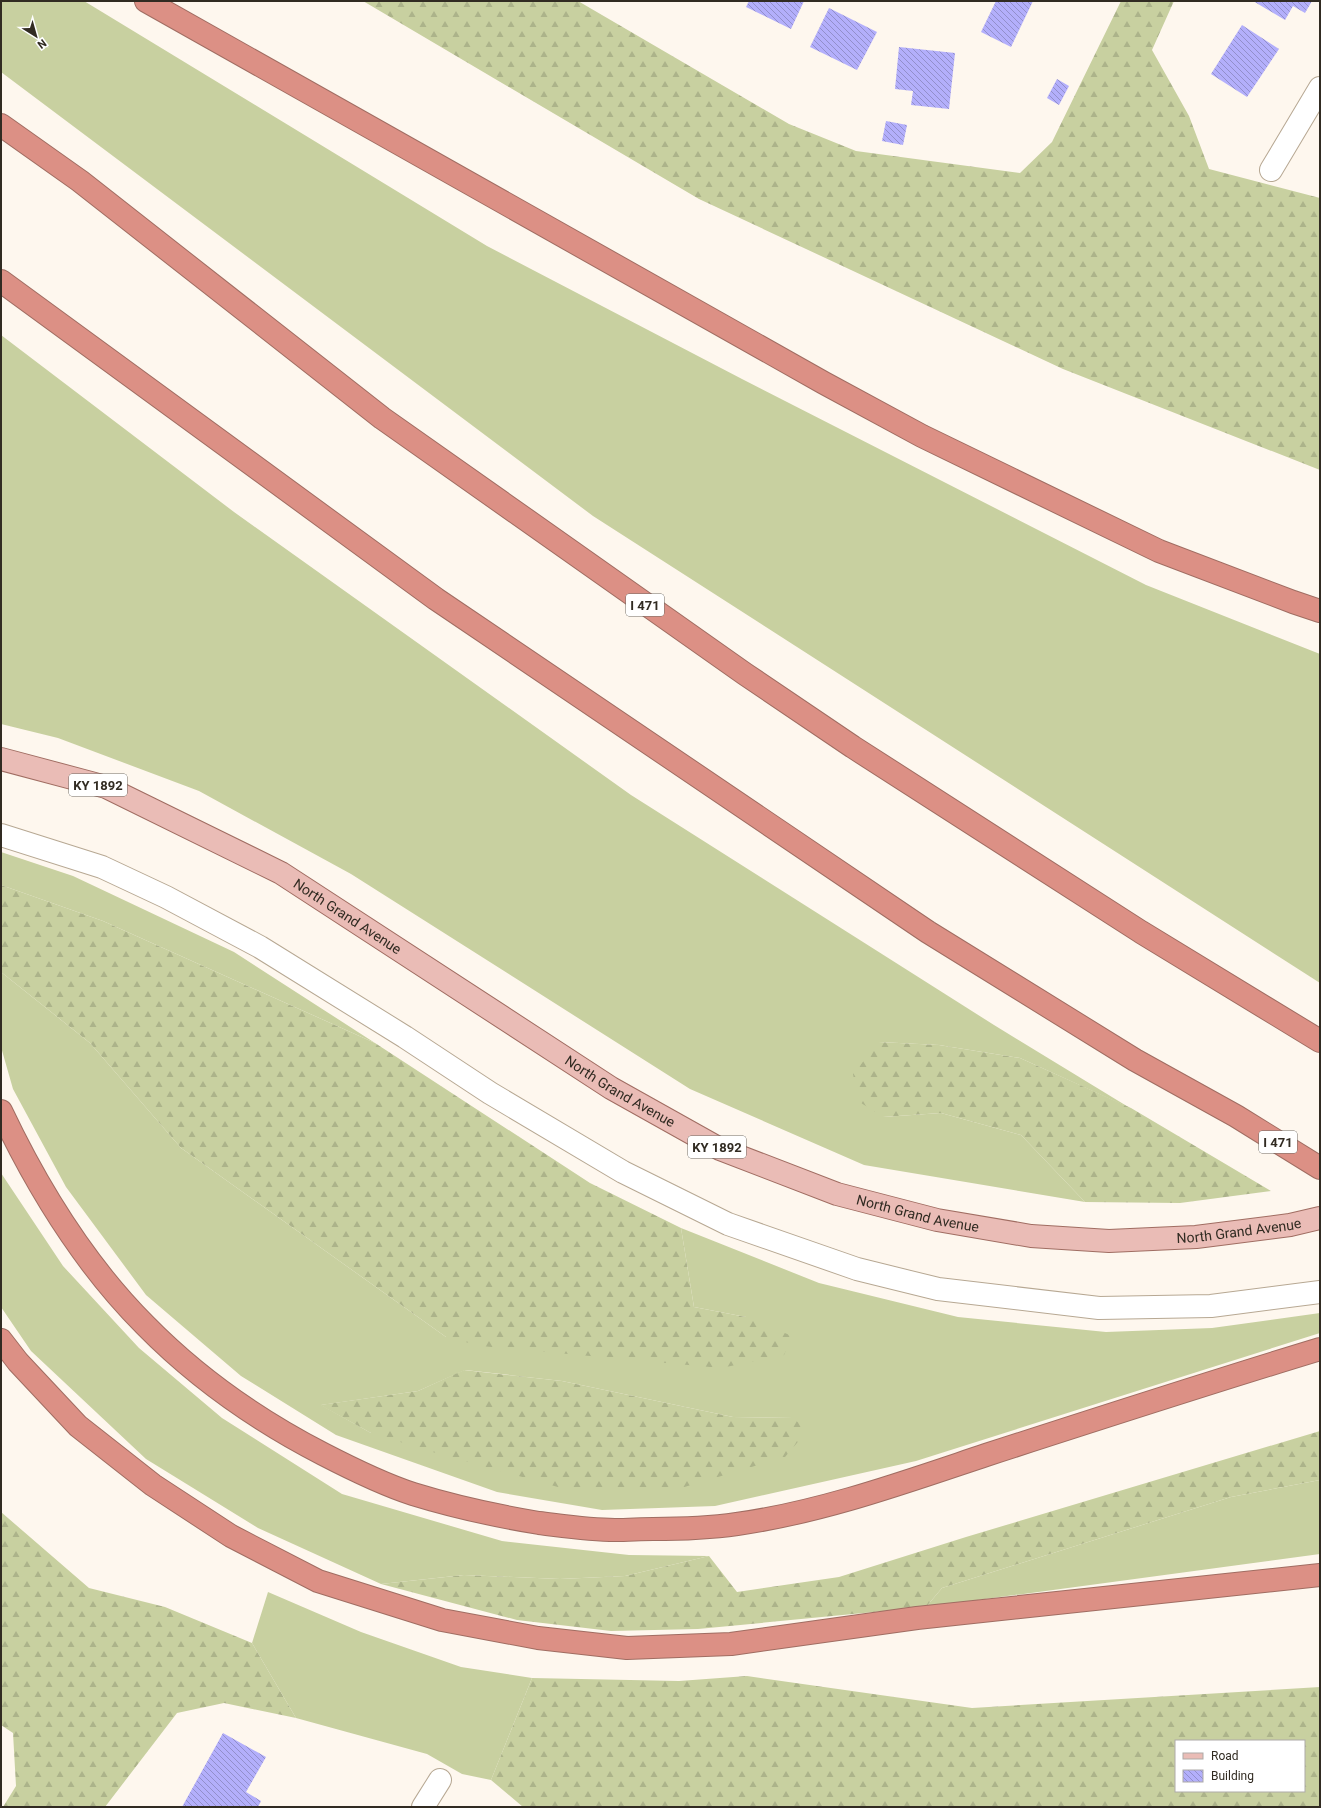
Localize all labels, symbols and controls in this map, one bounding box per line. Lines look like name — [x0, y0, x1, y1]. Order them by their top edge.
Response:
north arrow — [16, 16, 56, 56]
text: N — [35, 36, 49, 51]
road number: I 471 — [626, 594, 664, 616]
road number: KY 1892 — [69, 774, 127, 796]
street label: North Grand Avenue — [291, 875, 404, 957]
street label: North Grand Avenue — [562, 1052, 678, 1130]
road number: I 471 — [1259, 1131, 1297, 1153]
road number: KY 1892 — [688, 1136, 746, 1158]
street label: North Grand Avenue — [855, 1191, 980, 1235]
street label: North Grand Avenue — [1176, 1215, 1303, 1246]
legend — [1175, 1740, 1305, 1792]
text: Road — [1211, 1749, 1239, 1763]
text: Building — [1211, 1769, 1254, 1783]

